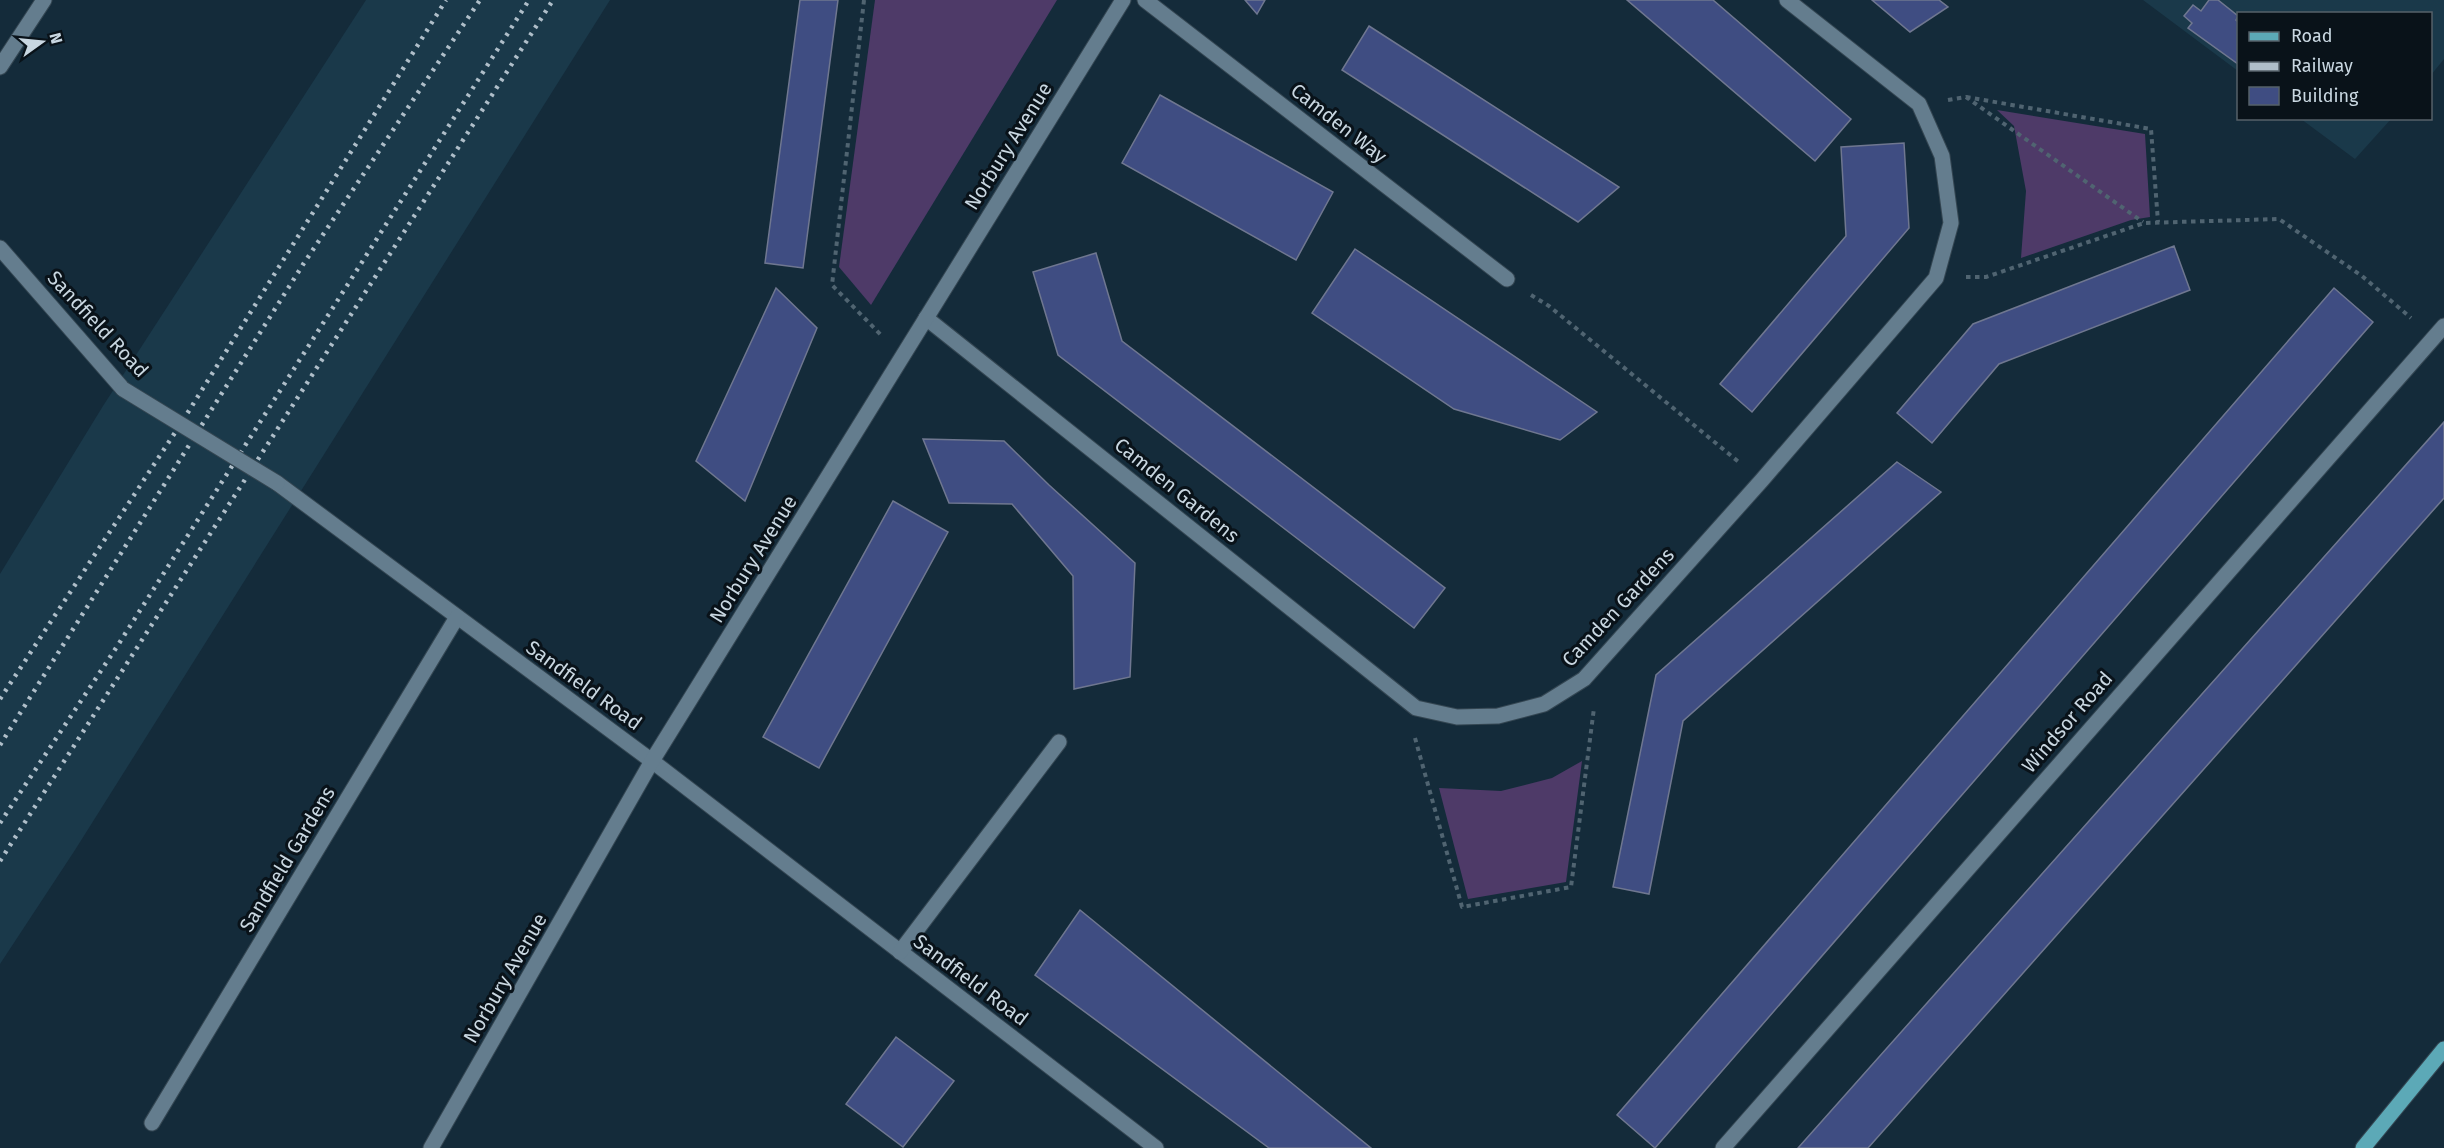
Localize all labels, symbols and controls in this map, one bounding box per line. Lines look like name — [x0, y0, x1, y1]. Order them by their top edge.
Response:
north arrow — [12, 12, 72, 72]
legend — [2237, 12, 2432, 120]
text: Road — [2291, 25, 2333, 47]
text: N — [45, 31, 67, 46]
text: Railway — [2291, 55, 2353, 77]
street label: Norbury Avenue — [959, 78, 1057, 214]
street label: Camden Way — [1286, 78, 1392, 168]
text: Building — [2291, 85, 2359, 107]
street label: Sandfield Road — [43, 266, 153, 382]
street label: Camden Gardens — [1110, 432, 1244, 548]
street label: Norbury Avenue — [704, 491, 802, 627]
street label: Camden Gardens — [1557, 543, 1679, 671]
street label: Sandfield Road — [522, 635, 646, 735]
street label: Windsor Road — [2017, 667, 2117, 777]
street label: Sandfield Gardens — [234, 782, 340, 936]
street label: Norbury Avenue — [458, 909, 552, 1047]
street label: Sandfield Road — [909, 929, 1033, 1031]

